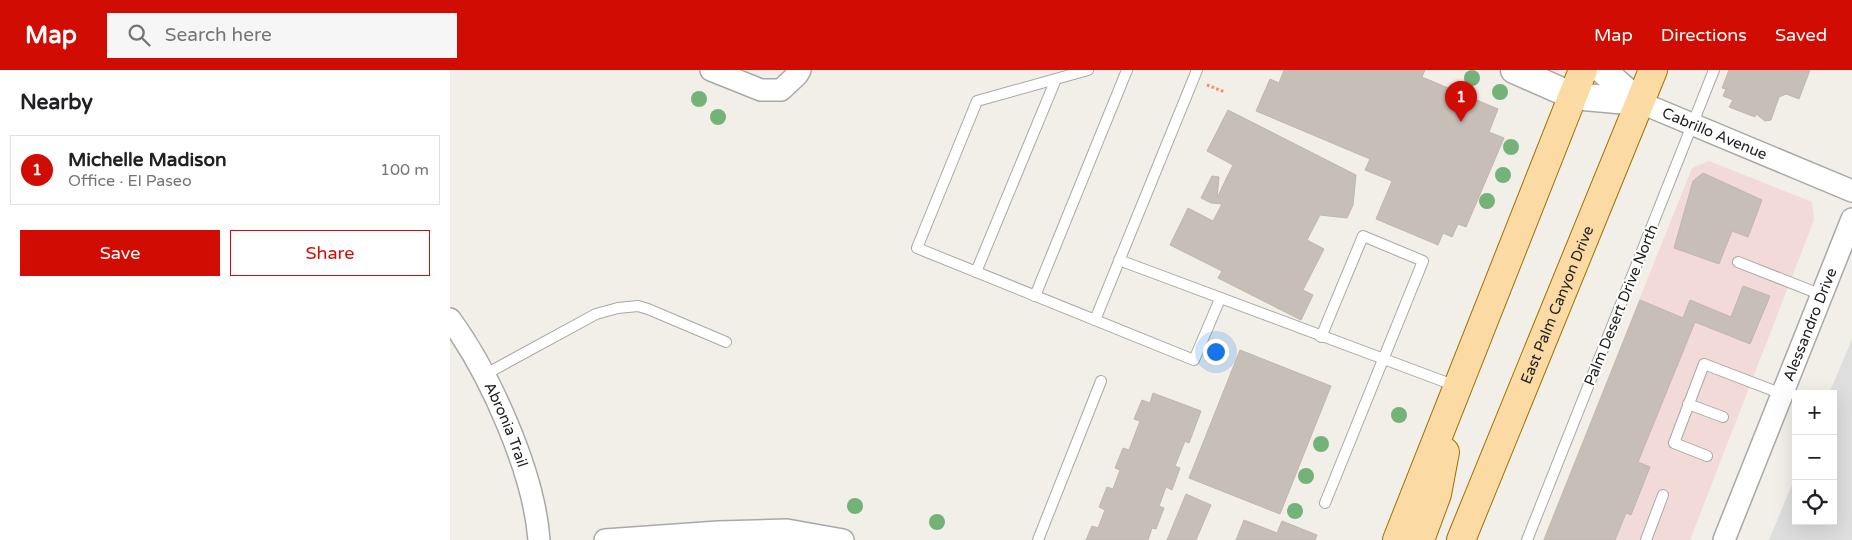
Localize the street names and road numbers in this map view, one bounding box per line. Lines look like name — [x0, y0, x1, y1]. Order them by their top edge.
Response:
street label: Cabrillo Avenue — [1659, 104, 1770, 164]
street label: Palm Desert Drive North — [1580, 222, 1662, 388]
street label: East Palm Canyon Drive — [1517, 223, 1597, 387]
street label: Alessandro Drive — [1779, 265, 1841, 384]
street label: Abronia Trail — [480, 379, 532, 469]

